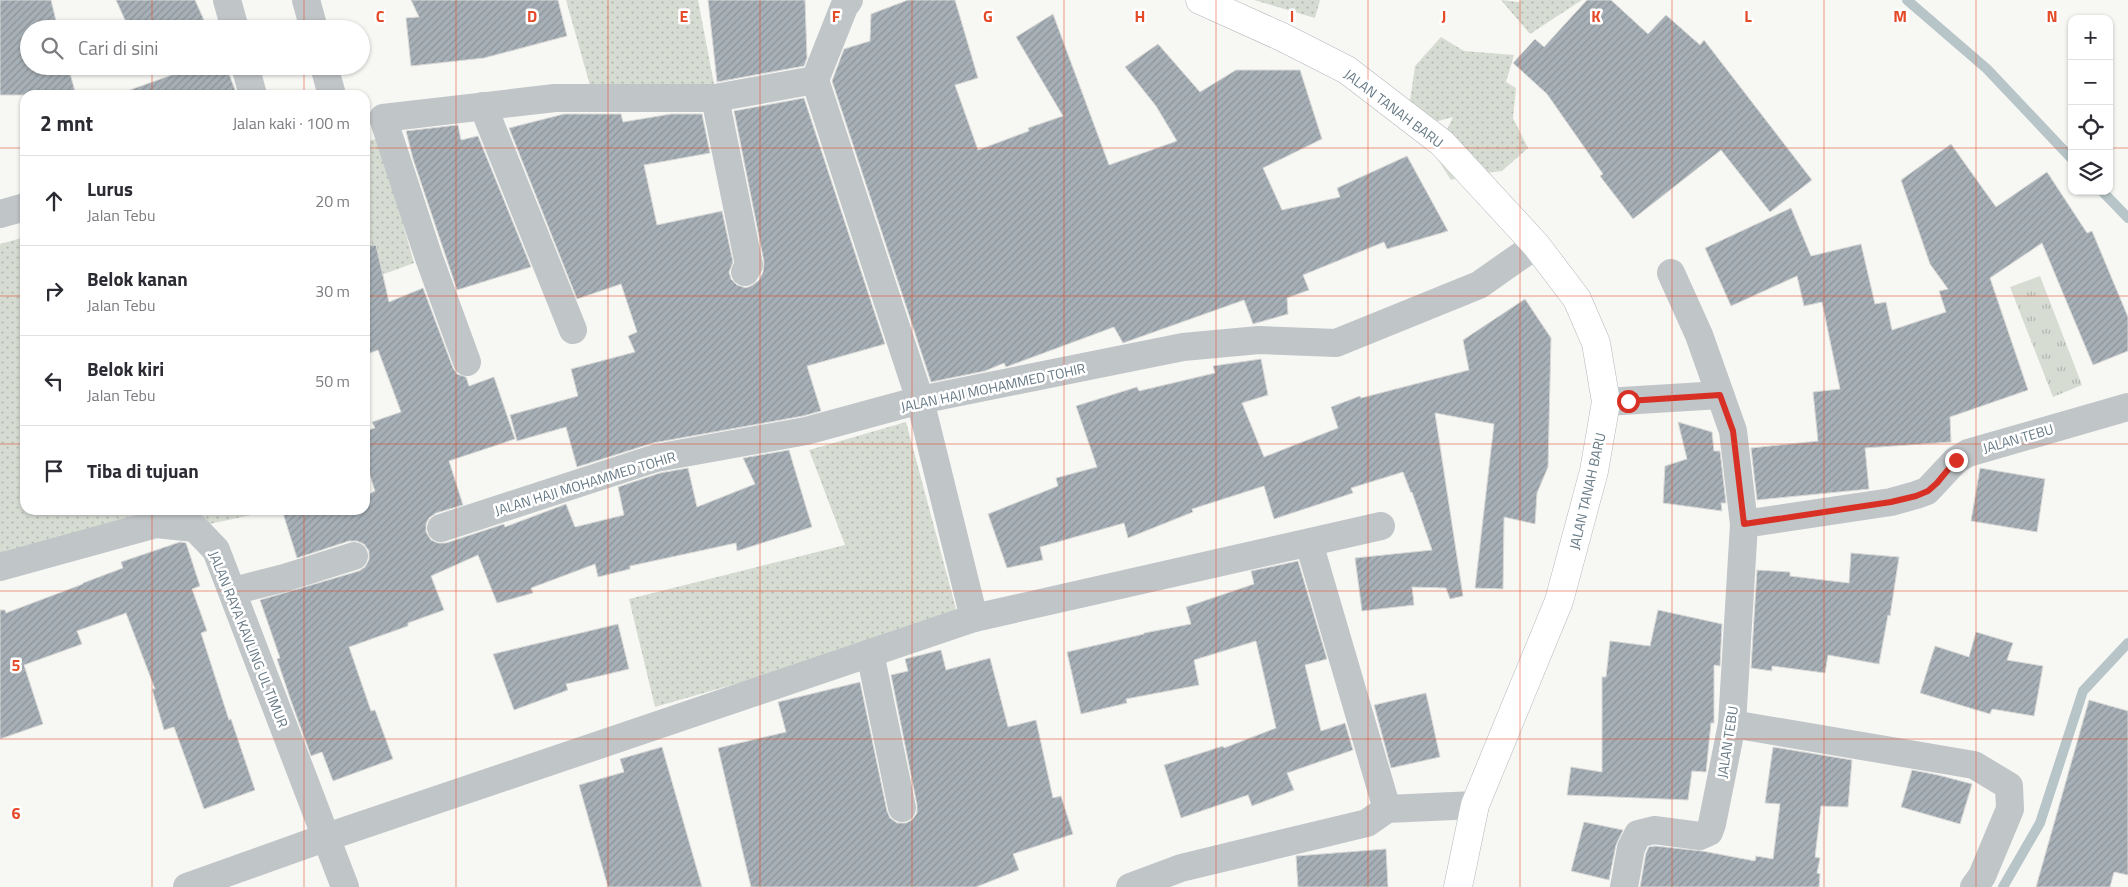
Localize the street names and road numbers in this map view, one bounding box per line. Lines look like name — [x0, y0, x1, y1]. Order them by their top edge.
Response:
street label: JALAN TANAH BARU — [1340, 64, 1448, 152]
street label: JALAN HAJI MOHAMMED TOHIR — [899, 357, 1087, 417]
street label: JALAN TEBU — [1980, 418, 2056, 458]
street label: JALAN TANAH BARU — [1563, 430, 1611, 552]
street label: JALAN HAJI MOHAMMED TOHIR — [492, 445, 678, 521]
street label: JALAN RAYA KAVLING UL TIMUR — [204, 548, 294, 730]
street label: JALAN TEBU — [1711, 704, 1743, 780]

